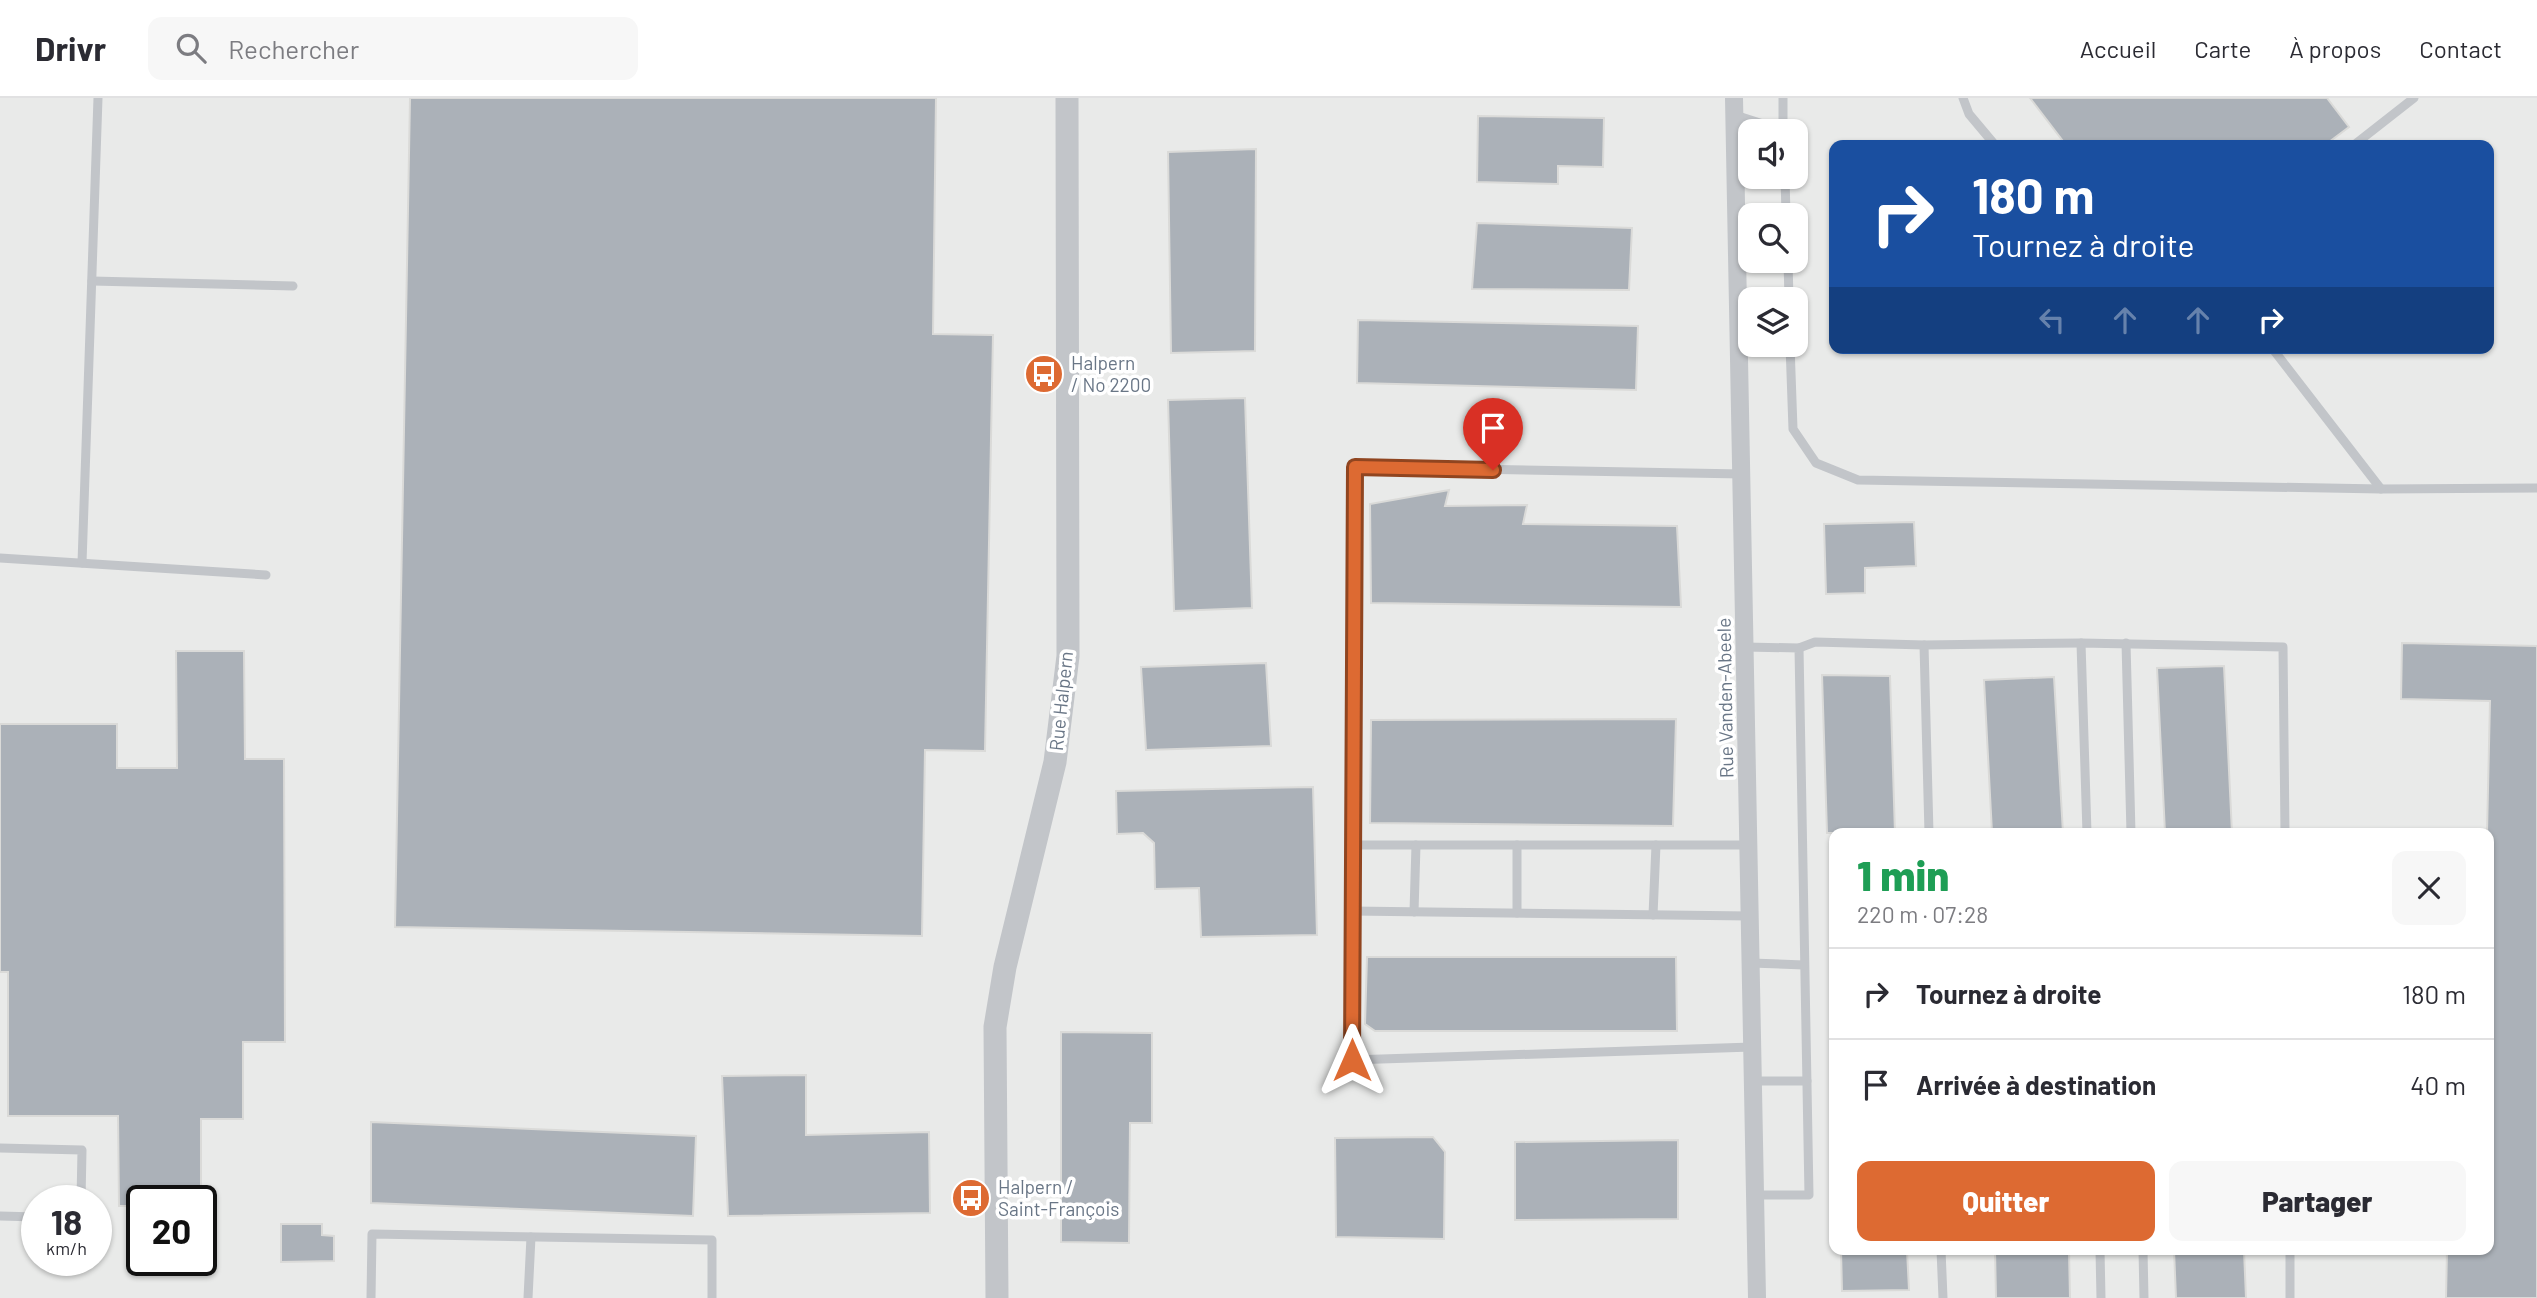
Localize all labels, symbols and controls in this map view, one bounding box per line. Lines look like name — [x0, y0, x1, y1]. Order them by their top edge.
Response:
search box — [148, 17, 638, 80]
text: Drivr — [35, 28, 106, 68]
icon: search — [172, 29, 210, 67]
text: Rechercher — [228, 33, 359, 64]
text: Accueil — [2080, 34, 2156, 63]
text: Carte — [2194, 34, 2251, 63]
text: À propos — [2289, 34, 2381, 63]
text: Contact — [2419, 34, 2502, 63]
map controls — [1738, 119, 1808, 357]
button: sound — [1738, 119, 1808, 189]
text: 180 m — [1972, 165, 2095, 224]
icon: right — [1857, 168, 1948, 259]
button: search — [1738, 203, 1808, 273]
text: Tournez à droite — [1972, 225, 2194, 263]
button: layers — [1738, 287, 1808, 357]
icon: left — [2033, 301, 2071, 339]
icon: ahead — [2106, 301, 2144, 339]
icon: ahead — [2179, 301, 2217, 339]
icon: right — [2252, 301, 2290, 339]
place label: Halpern / No 2200 — [1071, 351, 1151, 396]
bus stop icon: Halpern / No 2200 — [1023, 353, 1065, 395]
pin — [1463, 398, 1523, 470]
icon: arrive — [1474, 409, 1512, 447]
street label: Rue Vanden-Abeele — [1712, 618, 1737, 778]
street label: Rue Halpern — [1044, 650, 1077, 752]
text: 1 min — [1857, 849, 1949, 899]
button: close — [2392, 851, 2466, 925]
text: 220 m · 07:28 — [1857, 900, 1988, 928]
icon: right — [1857, 975, 1895, 1013]
text: Tournez à droite — [1916, 978, 2101, 1009]
text: 180 m — [2402, 978, 2466, 1009]
position arrow — [1315, 1023, 1389, 1097]
icon: arrive — [1857, 1066, 1895, 1104]
text: Arrivée à destination — [1916, 1069, 2156, 1100]
text: 40 m — [2410, 1069, 2466, 1100]
button: Quitter — [1857, 1161, 2155, 1241]
button: Partager — [2169, 1161, 2466, 1241]
place label: Halpern / Saint-François — [998, 1175, 1119, 1220]
bus stop icon: Halpern / Saint-François — [950, 1177, 992, 1219]
speed limit sign: 20 — [126, 1185, 217, 1276]
text: 18 — [51, 1200, 82, 1242]
text: km/h — [46, 1237, 87, 1259]

